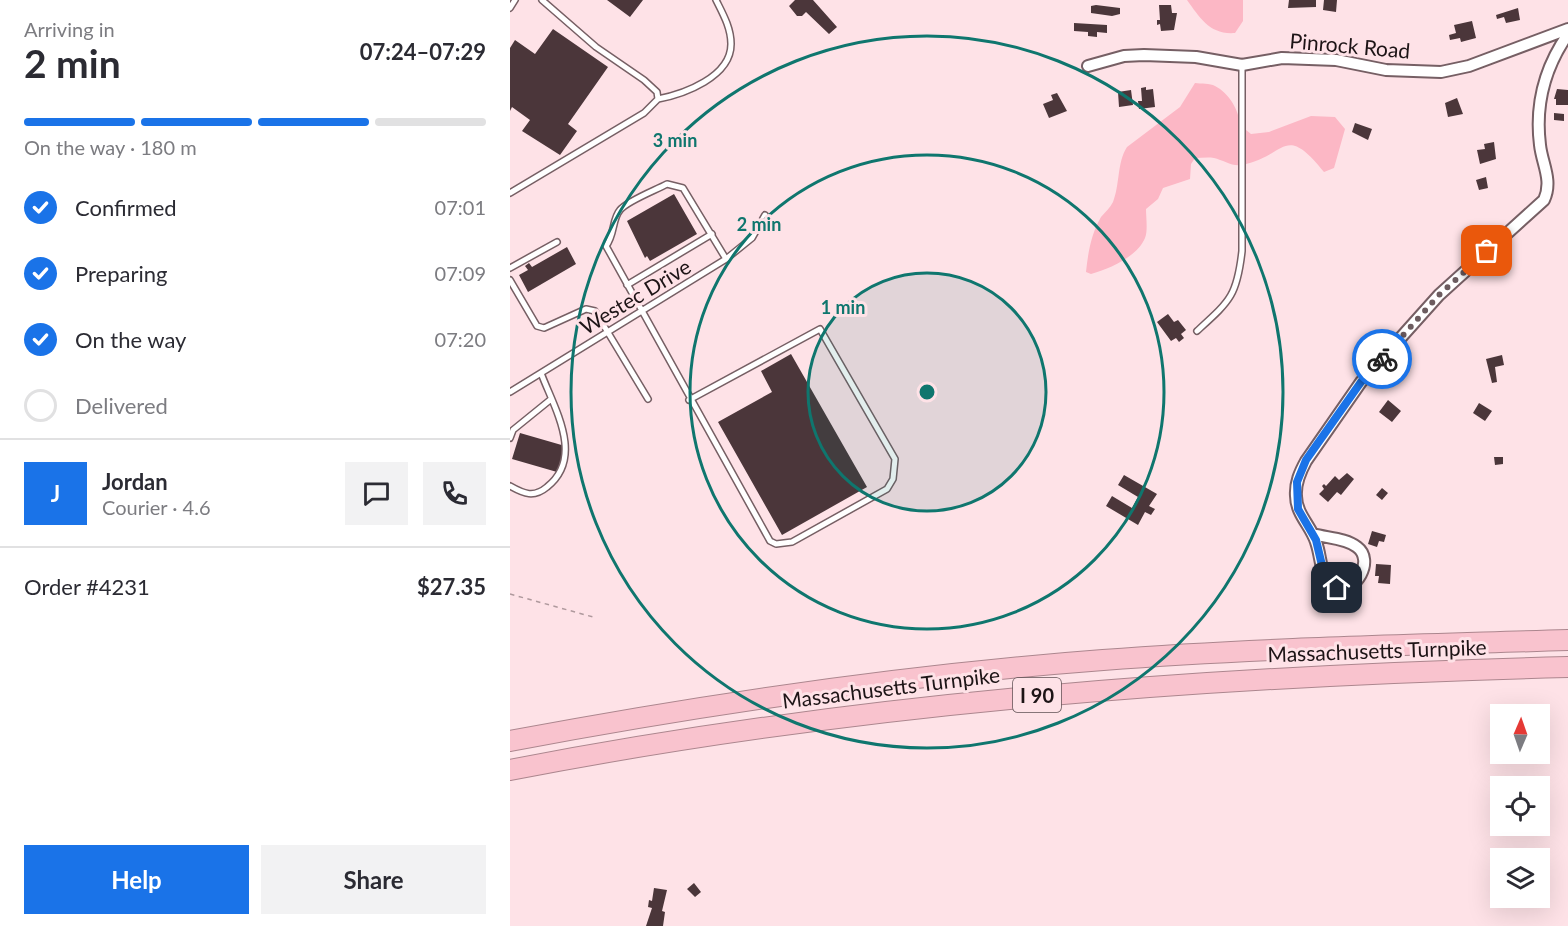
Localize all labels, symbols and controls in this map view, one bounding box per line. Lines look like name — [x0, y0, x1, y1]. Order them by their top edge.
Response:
text: Arriving in — [24, 17, 115, 41]
street label: Pinrock Road — [1289, 27, 1411, 63]
text: 07:24–07:29 — [360, 38, 486, 65]
text: 2 min — [24, 40, 121, 86]
text: 3 min — [653, 129, 697, 151]
text: On the way · 180 m — [24, 135, 197, 159]
icon: check — [24, 191, 57, 224]
text: Confirmed — [75, 194, 177, 221]
text: 07:01 — [435, 195, 486, 219]
text: 2 min — [737, 213, 781, 235]
pin — [1461, 225, 1512, 276]
icon: bag — [1470, 234, 1503, 267]
street label: Westec Drive — [575, 253, 695, 339]
icon: check — [24, 257, 57, 290]
text: Preparing — [75, 260, 167, 287]
text: 07:09 — [435, 261, 486, 285]
text: 1 min — [821, 296, 865, 318]
icon: check — [24, 323, 57, 356]
text: On the way — [75, 326, 186, 353]
text: 07:20 — [435, 327, 486, 351]
courier — [1352, 329, 1412, 389]
icon: bike — [1366, 343, 1399, 376]
centre of rings — [917, 382, 937, 402]
text: Delivered — [75, 392, 168, 419]
button: chat — [345, 462, 408, 525]
button: phone — [423, 462, 486, 525]
text: Jordan — [102, 468, 168, 495]
text: J — [51, 480, 60, 507]
text: Courier · 4.6 — [102, 495, 211, 519]
pin — [1311, 562, 1362, 613]
icon: home — [1320, 571, 1353, 604]
text: Order #4231 — [24, 573, 150, 600]
text: $27.35 — [417, 573, 486, 600]
street label: Massachusetts Turnpike — [1267, 634, 1487, 666]
street label: Massachusetts Turnpike — [781, 661, 1001, 713]
road number: I 90 — [1013, 678, 1061, 712]
north arrow — [1490, 704, 1550, 764]
map controls — [1490, 704, 1550, 908]
button: locate — [1490, 776, 1550, 836]
button: Help — [24, 845, 249, 914]
button: Share — [261, 845, 486, 914]
button: layers — [1490, 848, 1550, 908]

